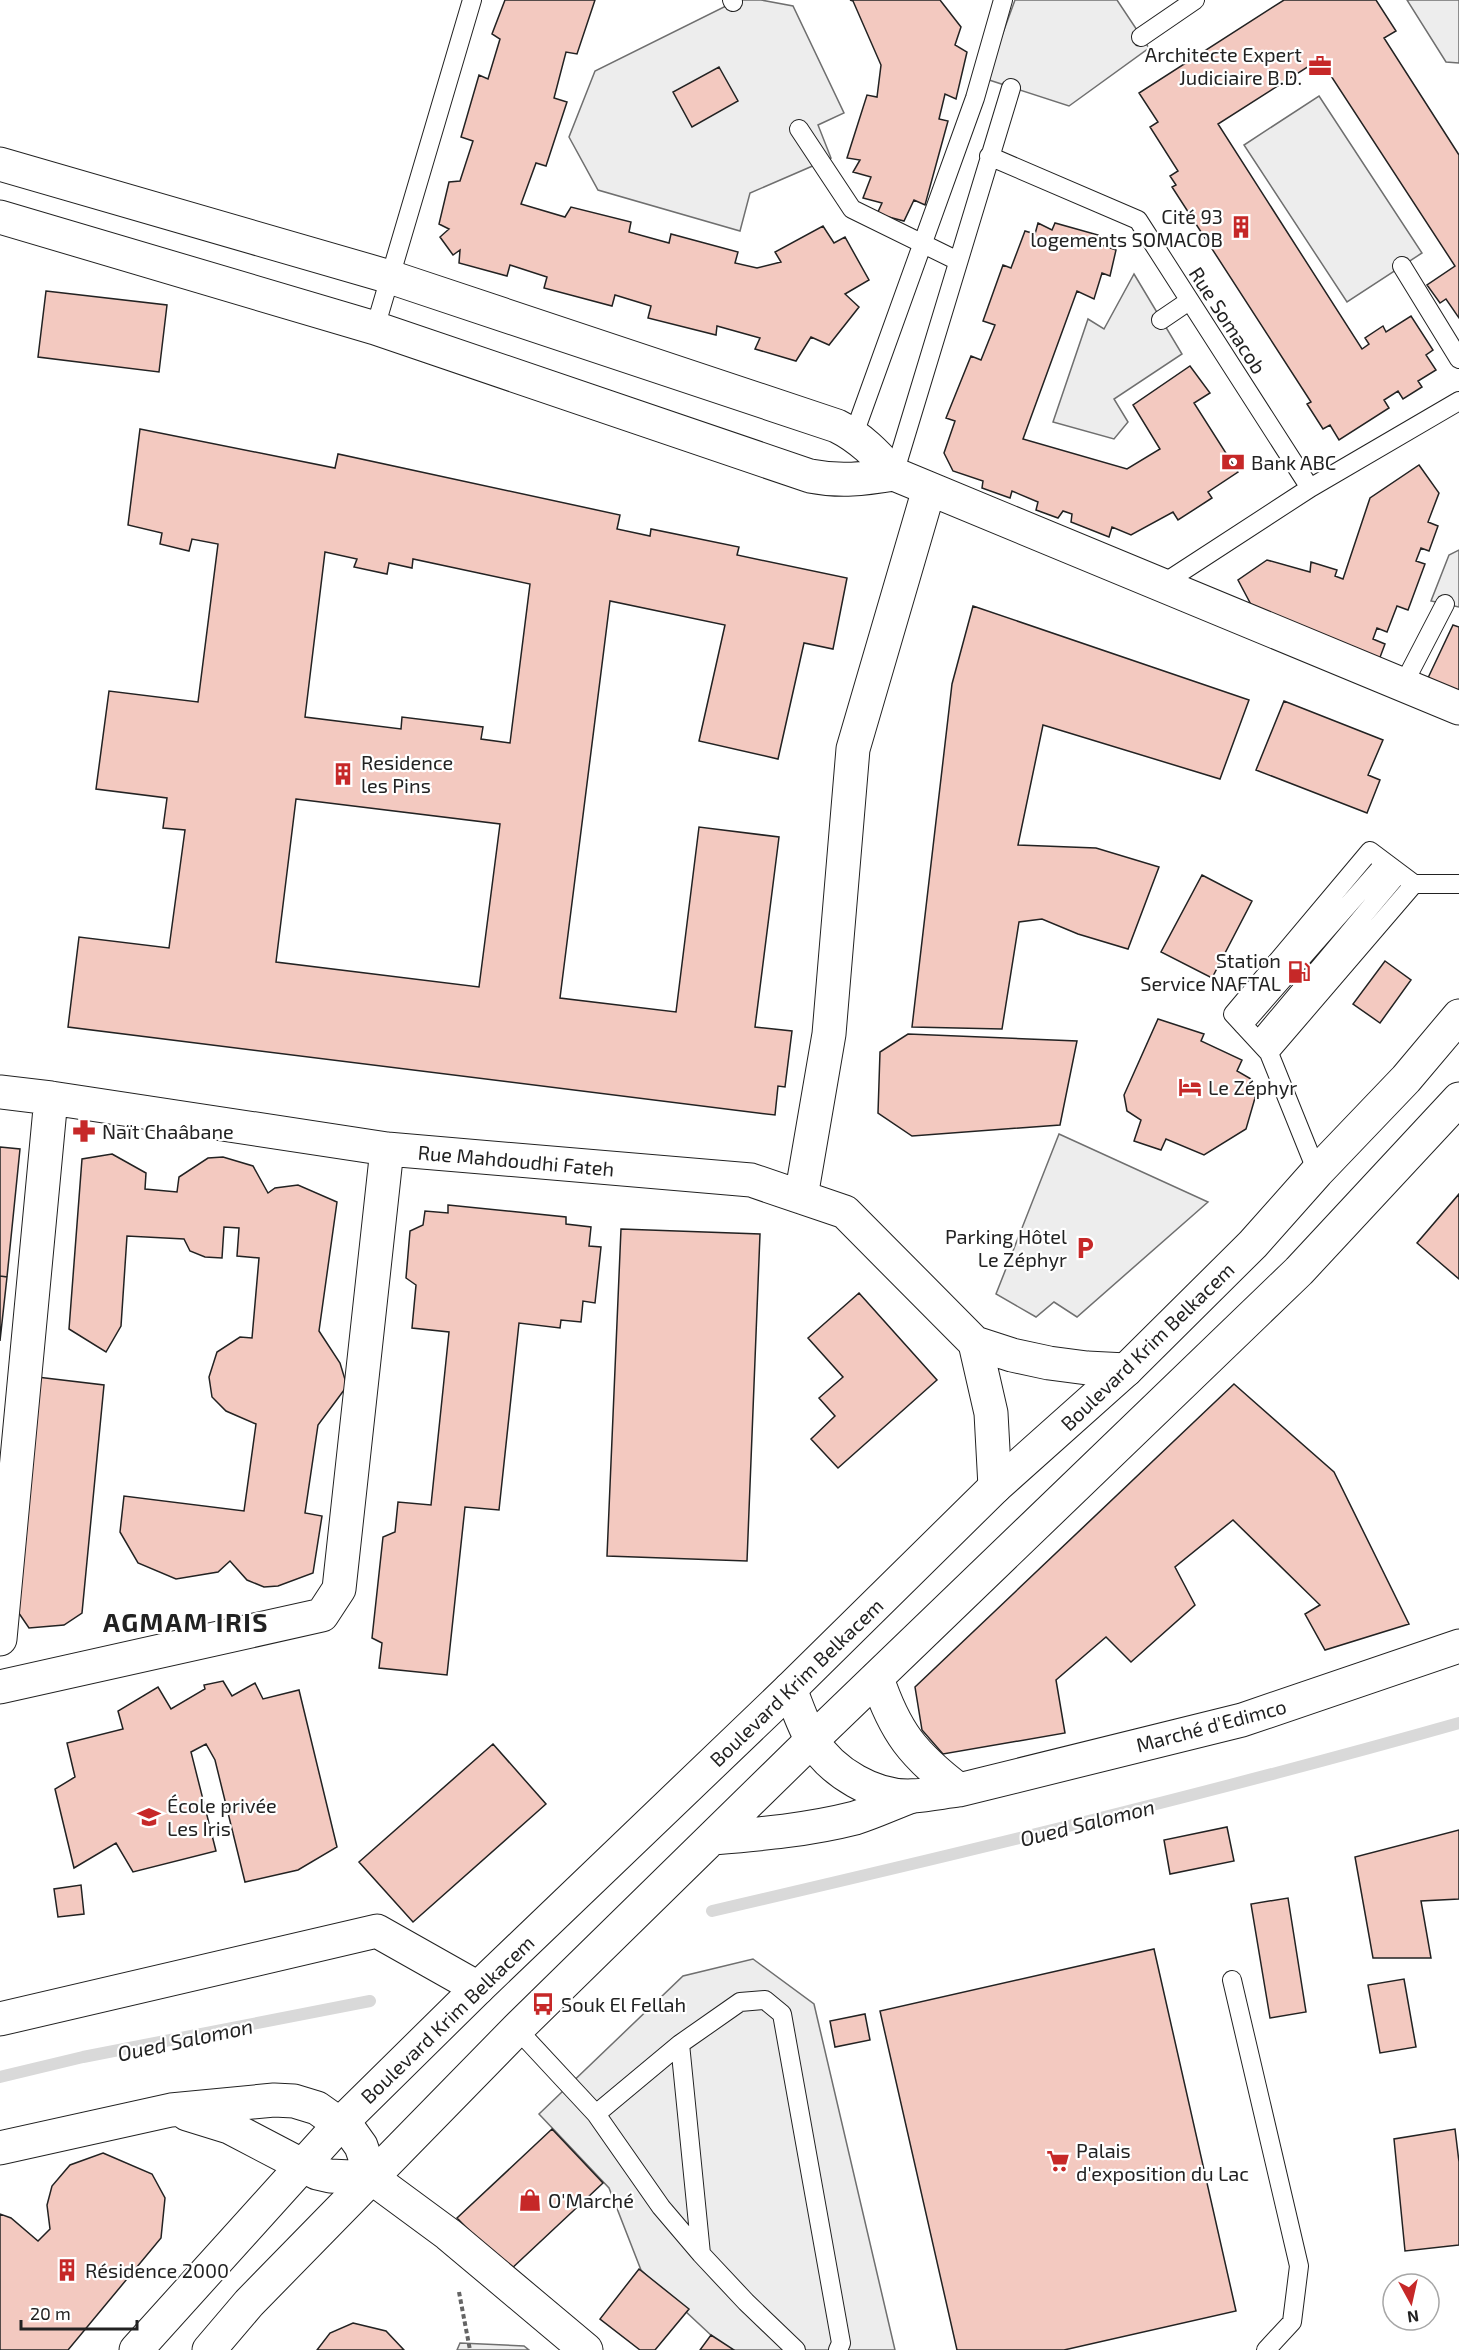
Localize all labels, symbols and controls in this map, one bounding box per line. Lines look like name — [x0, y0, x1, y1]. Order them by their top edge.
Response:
place label: Architecte Expert Judiciaire B.D. — [1145, 42, 1302, 89]
office icon: Architecte Expert Judiciaire B.D. — [1307, 53, 1333, 79]
place label: Cité 93 logements SOMACOB — [1030, 204, 1223, 251]
building icon: Cité 93 logements SOMACOB — [1228, 214, 1254, 240]
street label: Rue Somacob — [1185, 262, 1271, 378]
bank icon: Bank ABC — [1220, 449, 1246, 475]
place label: Bank ABC — [1251, 450, 1336, 474]
place label: Residence les Pins — [361, 750, 453, 797]
building icon: Residence les Pins — [330, 761, 356, 787]
place label: Station Service NAFTAL — [1140, 948, 1281, 995]
fuel station icon: Station Service NAFTAL — [1286, 959, 1312, 985]
hotel icon: Le Zéphyr — [1177, 1074, 1203, 1100]
place label: Le Zéphyr — [1208, 1075, 1297, 1099]
pharmacy icon: Naït Chaâbane — [71, 1118, 97, 1144]
place label: Naït Chaâbane — [102, 1119, 234, 1143]
street label: Rue Mahdoudhi Fateh — [417, 1139, 615, 1181]
place label: Parking Hôtel Le Zéphyr — [945, 1224, 1067, 1271]
parking icon: Parking Hôtel Le Zéphyr — [1072, 1235, 1098, 1261]
street label: Boulevard Krim Belkacem — [1055, 1257, 1239, 1435]
street label: Boulevard Krim Belkacem — [704, 1593, 888, 1771]
district label: AGMAM IRIS — [103, 1606, 269, 1637]
street label: Marché d'Edimco — [1133, 1693, 1289, 1757]
place label: École privée Les Iris — [167, 1793, 277, 1840]
water label: Oued Salomon — [1017, 1793, 1157, 1851]
school or university icon: École privée Les Iris — [136, 1804, 162, 1830]
street label: Boulevard Krim Belkacem — [355, 1930, 539, 2108]
bus stop icon: Souk El Fellah — [530, 1991, 556, 2017]
place label: Souk El Fellah — [561, 1992, 686, 2016]
water label: Oued Salomon — [115, 2012, 255, 2066]
place label: Palais d'exposition du Lac — [1076, 2138, 1249, 2185]
supermarket icon: Palais d'exposition du Lac — [1045, 2148, 1071, 2174]
shop icon: O'Marché — [517, 2187, 543, 2213]
place label: O'Marché — [548, 2188, 634, 2212]
building icon: Résidence 2000 — [54, 2257, 80, 2283]
place label: Résidence 2000 — [85, 2258, 229, 2282]
north arrow — [1381, 2272, 1441, 2332]
scale bar — [21, 2293, 136, 2331]
text: 20 m — [30, 2302, 71, 2324]
text: N — [1406, 2307, 1420, 2328]

